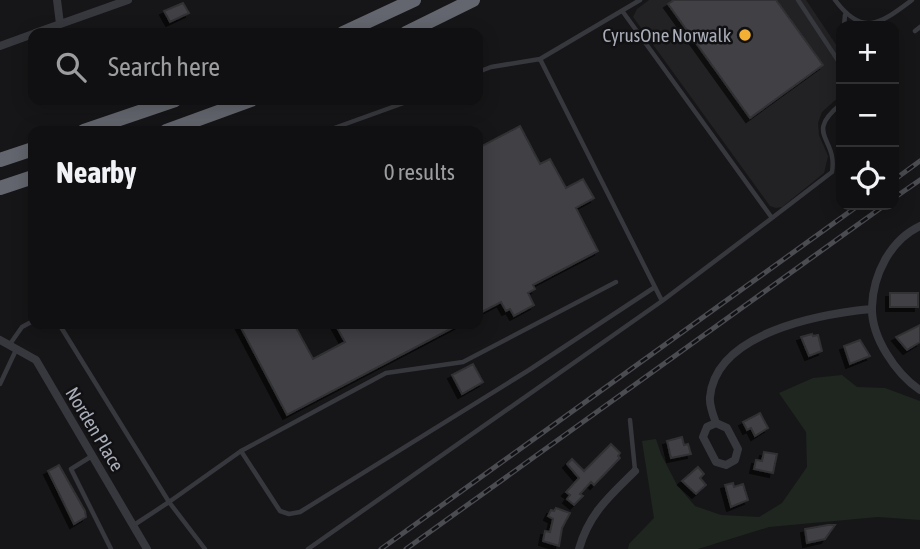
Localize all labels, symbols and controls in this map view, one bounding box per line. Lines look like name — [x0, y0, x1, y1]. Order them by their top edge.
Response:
map controls — [836, 21, 899, 210]
button: + — [836, 21, 899, 84]
place label: CyrusOne Norwalk — [602, 24, 732, 46]
marker: CyrusOne Norwalk — [737, 27, 753, 43]
search box — [28, 28, 483, 105]
icon: search — [52, 48, 90, 86]
text: Search here — [108, 52, 220, 82]
button: − — [836, 84, 899, 147]
button: locate — [836, 147, 899, 210]
text: Nearby — [56, 155, 136, 189]
text: 0 results — [384, 159, 455, 185]
street label: Norden Place — [61, 383, 129, 475]

